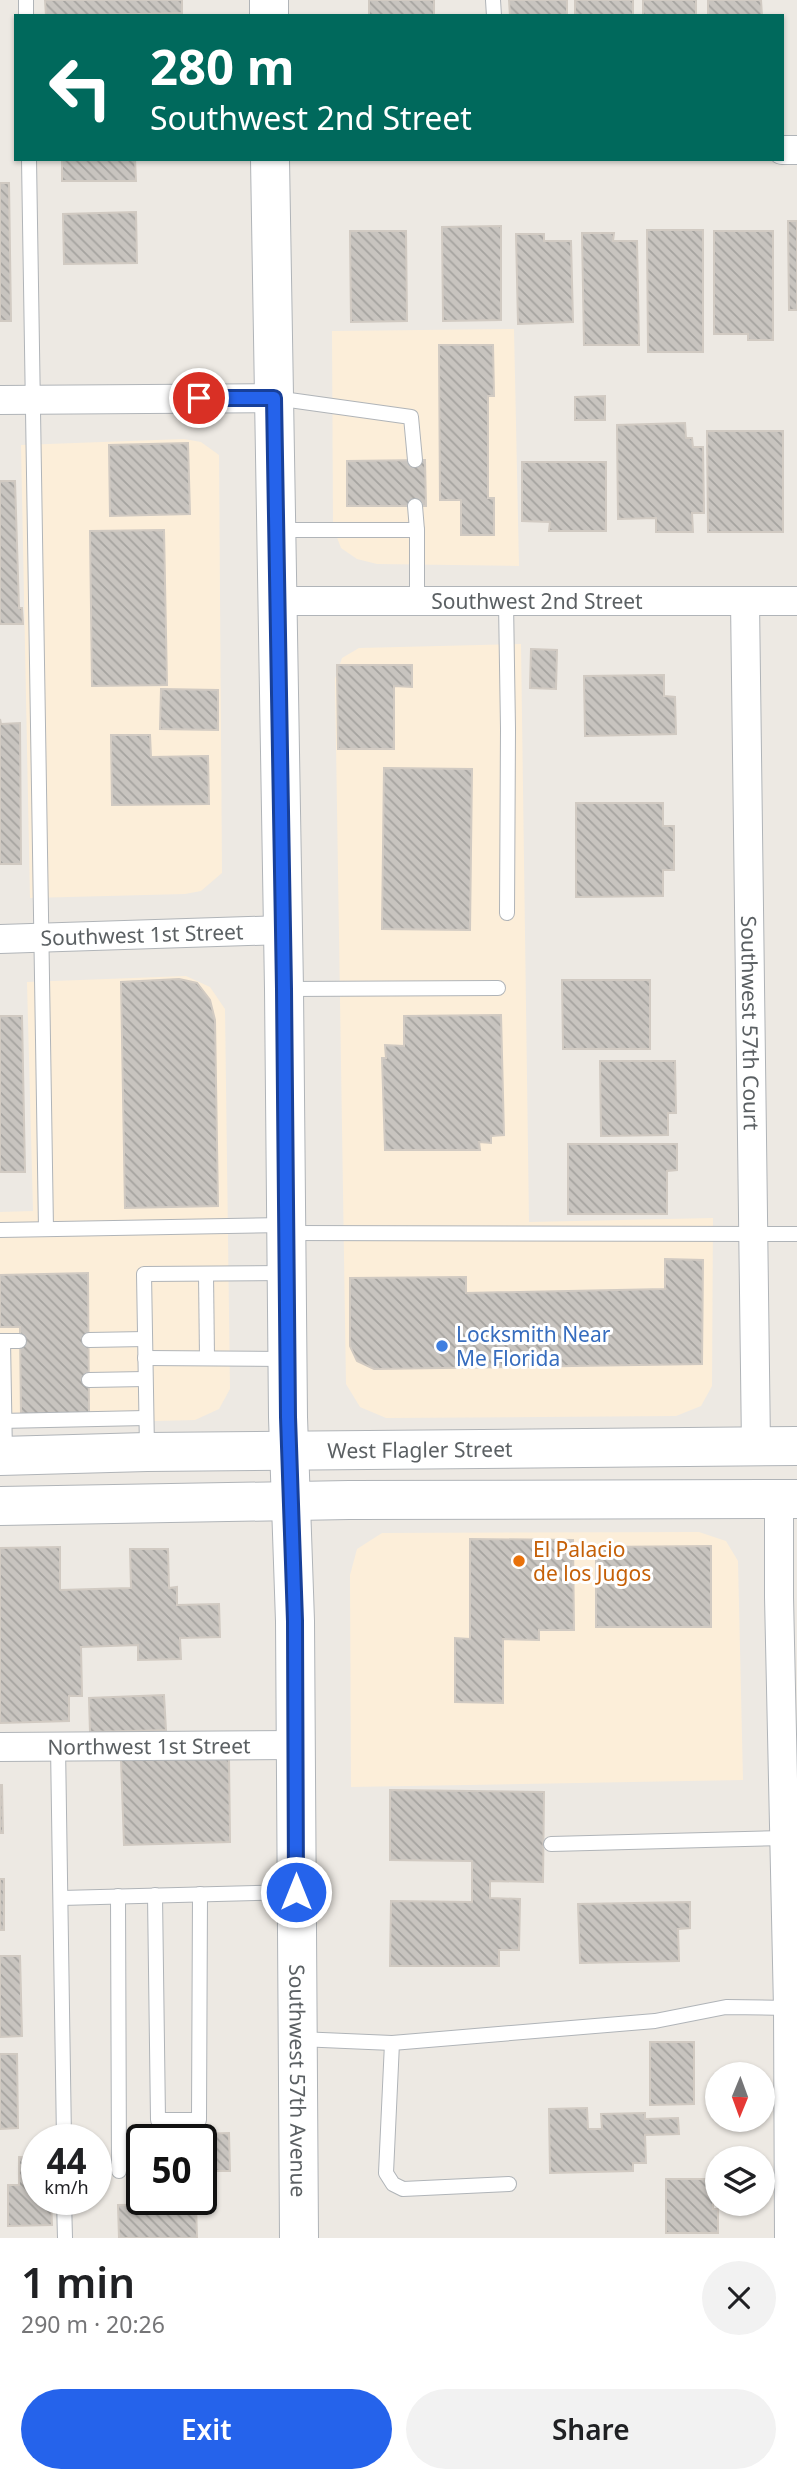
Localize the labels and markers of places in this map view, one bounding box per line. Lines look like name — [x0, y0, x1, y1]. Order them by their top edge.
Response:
pin — [169, 368, 229, 428]
place label: Locksmith Near Me Florida — [456, 1320, 611, 1372]
marker: Locksmith Near Me Florida — [434, 1338, 450, 1354]
place label: El Palacio de los Jugos — [533, 1535, 651, 1587]
marker: El Palacio de los Jugos — [511, 1553, 527, 1569]

